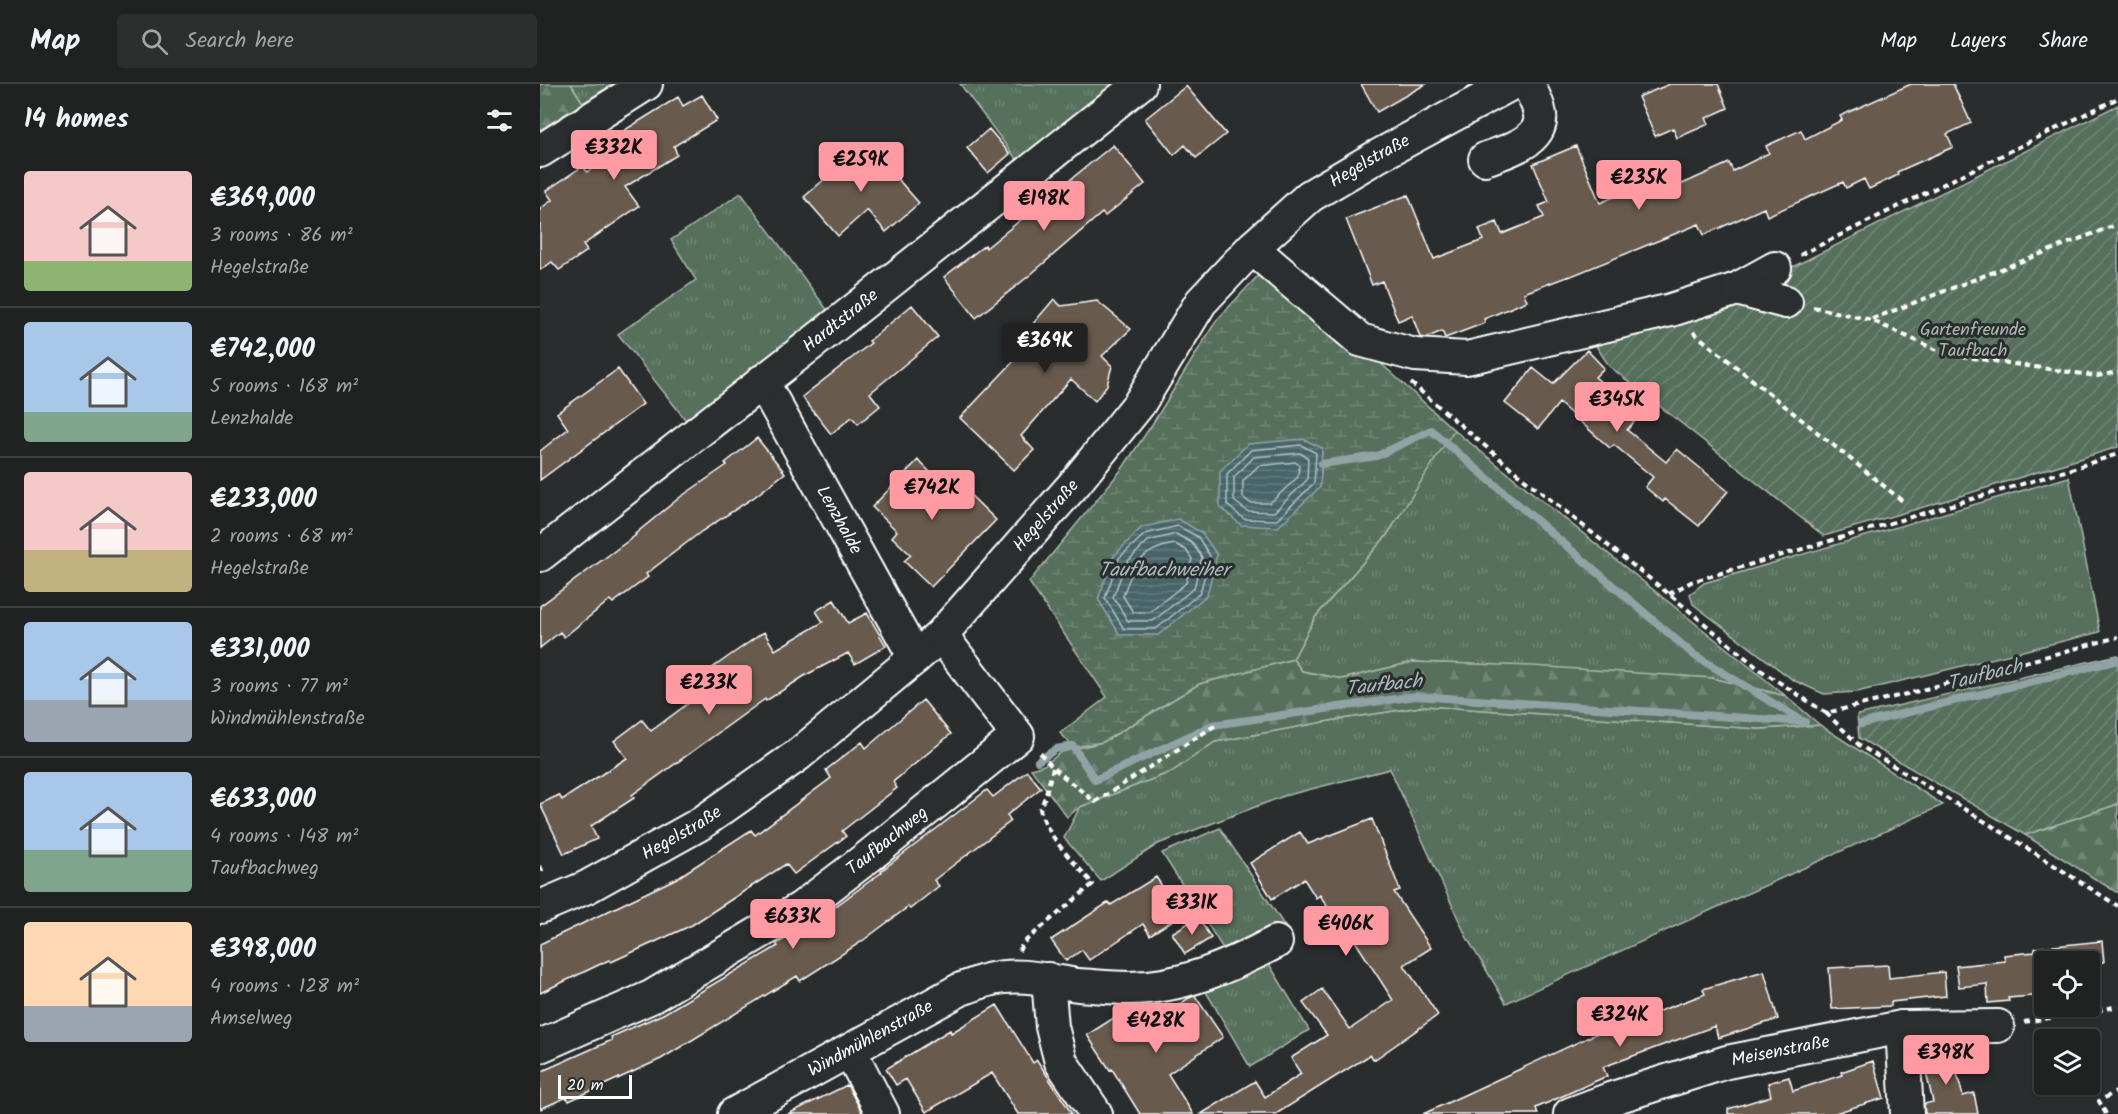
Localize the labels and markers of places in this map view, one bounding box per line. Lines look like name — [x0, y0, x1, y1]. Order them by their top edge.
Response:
pin: €332K — [572, 130, 656, 181]
pin: €259K — [819, 142, 903, 193]
pin: €235K — [1597, 160, 1681, 211]
pin: €198K — [1002, 181, 1086, 232]
pin: €369K — [1003, 323, 1087, 374]
pin: €345K — [1575, 382, 1659, 433]
pin: €742K — [890, 470, 974, 521]
pin: €233K — [667, 665, 751, 716]
pin: €331K — [1150, 885, 1234, 936]
pin: €633K — [751, 899, 835, 950]
pin: €406K — [1304, 906, 1388, 957]
pin: €324K — [1578, 997, 1662, 1048]
pin: €428K — [1114, 1003, 1198, 1054]
pin: €398K — [1904, 1035, 1988, 1086]

